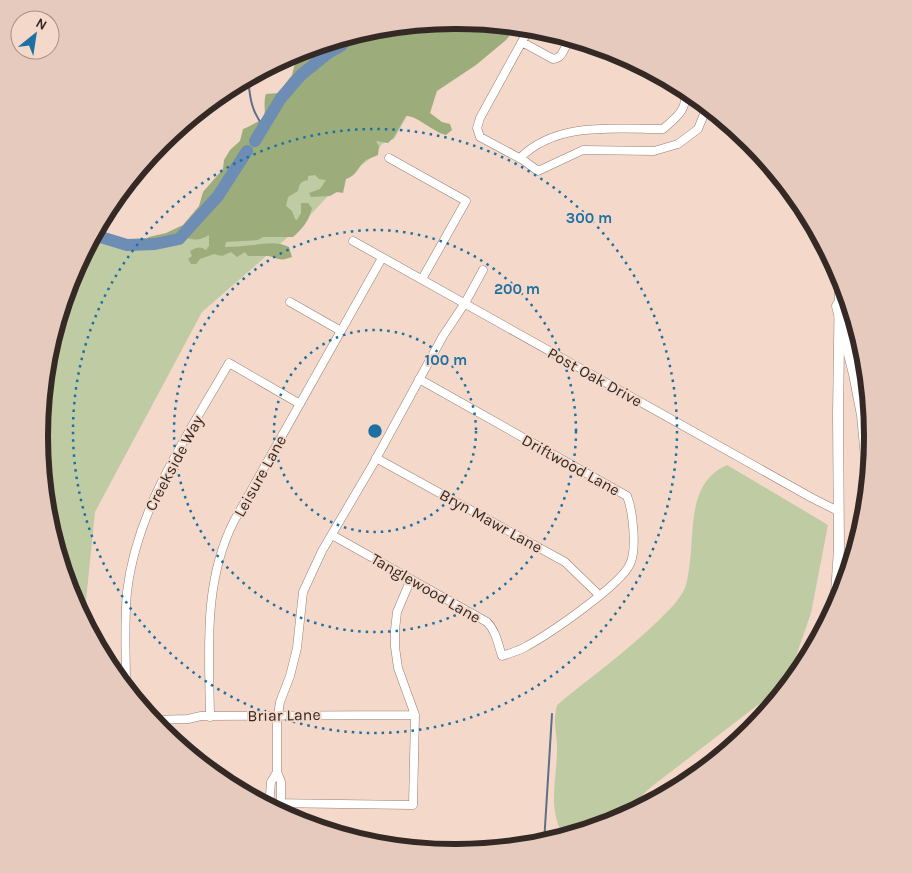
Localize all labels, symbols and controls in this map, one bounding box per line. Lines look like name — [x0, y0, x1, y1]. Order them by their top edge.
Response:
north arrow — [10, 10, 60, 60]
text: N — [33, 14, 50, 34]
text: 300 m — [566, 209, 612, 227]
text: 200 m — [494, 280, 540, 298]
street label: Post Oak Drive — [544, 343, 646, 411]
text: 100 m — [425, 351, 467, 369]
street label: Creekside Way — [141, 411, 207, 514]
centre of rings — [366, 422, 384, 440]
street label: Driftwood Lane — [519, 430, 623, 500]
street label: Leisure Lane — [230, 432, 290, 520]
street label: Bryn Mawr Lane — [436, 485, 546, 557]
street label: Tanglewood Lane — [368, 549, 484, 627]
street label: Briar Lane — [247, 705, 321, 725]

